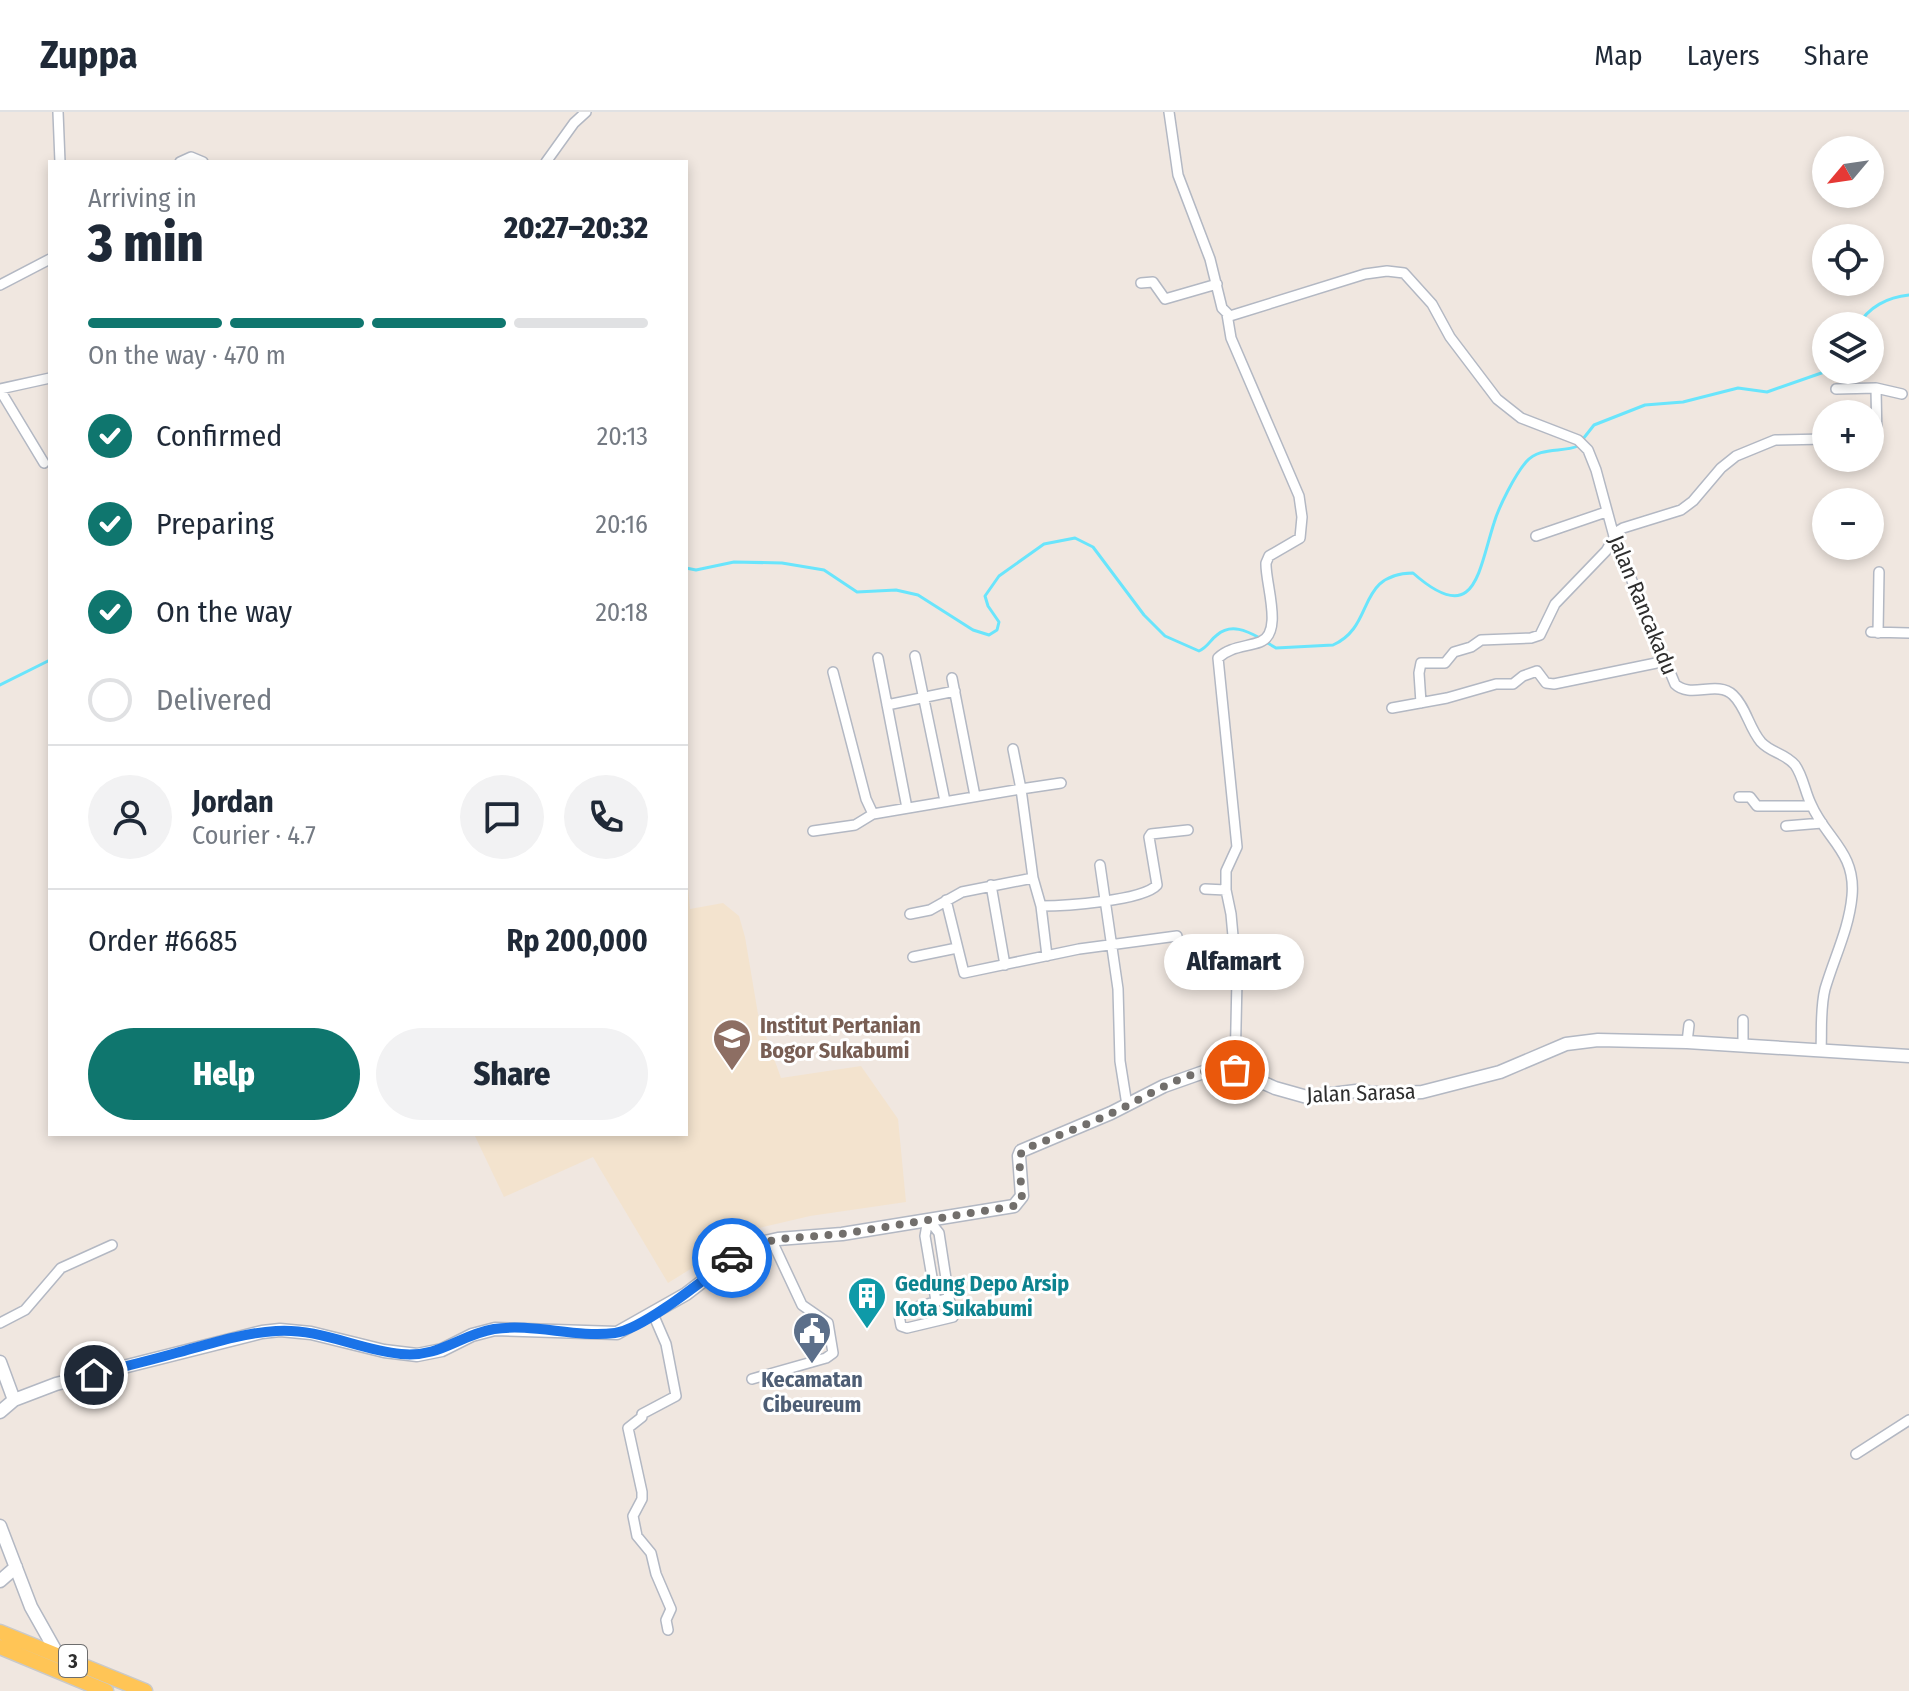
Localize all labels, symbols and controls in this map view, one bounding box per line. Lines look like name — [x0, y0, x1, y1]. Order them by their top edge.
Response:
text: Zuppa — [40, 32, 138, 78]
text: Map — [1594, 39, 1643, 72]
text: Layers — [1687, 39, 1760, 72]
text: Share — [1804, 39, 1869, 72]
north arrow — [1812, 136, 1884, 208]
map controls — [1812, 136, 1884, 560]
text: Arriving in — [88, 183, 197, 214]
text: 20:27–20:32 — [504, 210, 648, 246]
text: 3 min — [88, 212, 204, 275]
button: locate — [1812, 224, 1884, 296]
button: layers — [1812, 312, 1884, 384]
text: On the way · 470 m — [88, 340, 286, 371]
button: + — [1812, 400, 1884, 472]
icon: check — [88, 414, 132, 458]
text: Confirmed — [156, 418, 282, 454]
text: 20:13 — [597, 421, 648, 452]
button: − — [1812, 488, 1884, 560]
icon: check — [88, 502, 132, 546]
text: Preparing — [156, 506, 274, 542]
text: 20:16 — [596, 509, 648, 540]
street label: Jalan Rancakadu — [1603, 531, 1683, 679]
icon: check — [88, 590, 132, 634]
text: On the way — [156, 594, 292, 630]
text: 20:18 — [595, 597, 648, 628]
text: Delivered — [156, 682, 272, 718]
button: person — [88, 775, 172, 859]
button: chat — [460, 775, 544, 859]
button: phone — [564, 775, 648, 859]
text: Jordan — [192, 784, 274, 820]
text: Courier · 4.7 — [192, 820, 316, 851]
text: Order #6685 — [88, 923, 238, 959]
text: Rp 200,000 — [506, 923, 648, 959]
callout: Alfamart — [1165, 934, 1305, 990]
text: Alfamart — [1187, 946, 1281, 977]
place label: Institut Pertanian Bogor Sukabumi — [760, 1012, 921, 1064]
school or university icon: Institut Pertanian Bogor Sukabumi — [711, 1017, 753, 1072]
button: Help — [88, 1028, 360, 1120]
button: Share — [376, 1028, 648, 1120]
pin — [1201, 1036, 1269, 1104]
icon: bag — [1213, 1048, 1257, 1092]
street label: Jalan Sarasa — [1306, 1078, 1416, 1108]
courier — [692, 1218, 772, 1298]
icon: car — [710, 1236, 754, 1280]
place label: Gedung Depo Arsip Kota Sukabumi — [895, 1270, 1069, 1322]
building icon: Gedung Depo Arsip Kota Sukabumi — [846, 1275, 888, 1330]
public building icon: Kecamatan Cibeureum — [791, 1310, 833, 1365]
pin — [60, 1341, 128, 1409]
icon: home — [72, 1353, 116, 1397]
place label: Kecamatan Cibeureum — [761, 1366, 863, 1418]
road number: 3 — [59, 1645, 87, 1677]

